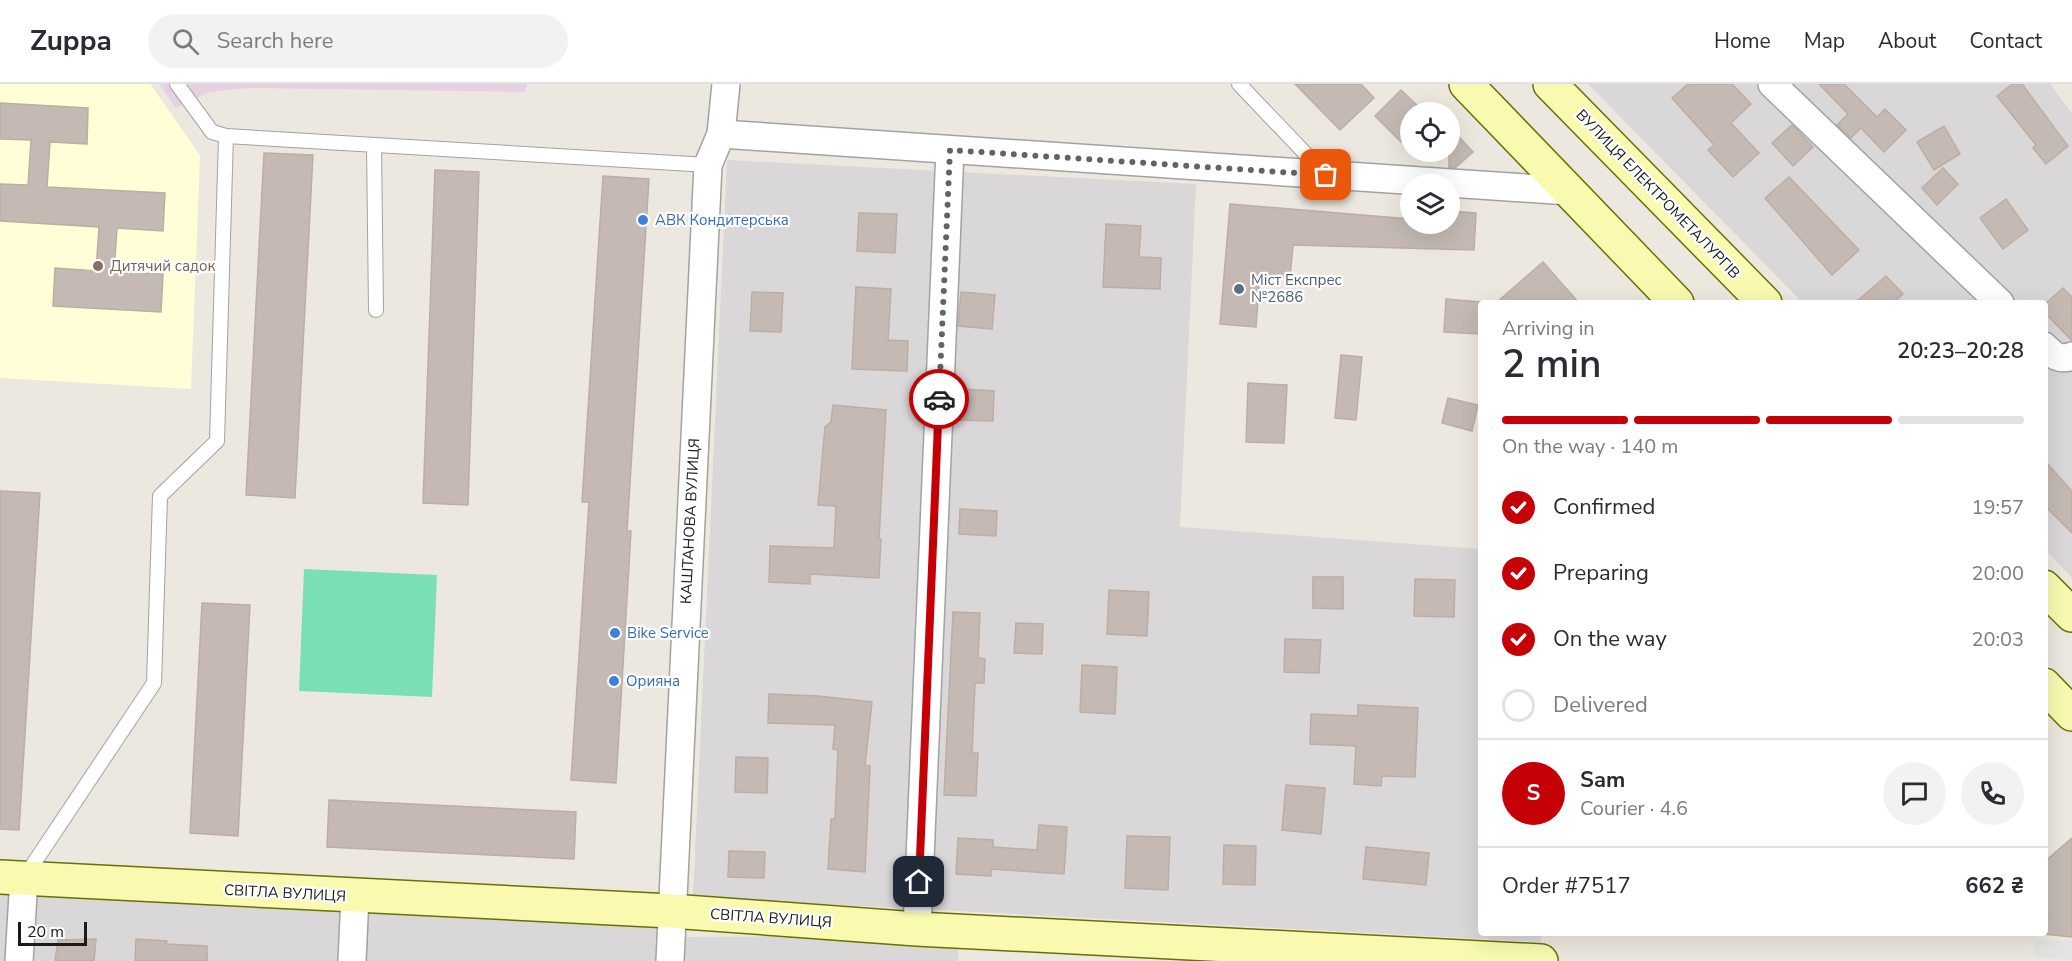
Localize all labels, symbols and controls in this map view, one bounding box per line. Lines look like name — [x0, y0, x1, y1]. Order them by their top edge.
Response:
search box — [148, 14, 568, 68]
text: Zuppa — [30, 22, 112, 60]
icon: search — [169, 25, 202, 58]
text: Search here — [217, 26, 333, 56]
text: Home — [1714, 27, 1771, 55]
text: Map — [1804, 27, 1845, 55]
text: About — [1878, 27, 1936, 55]
text: Contact — [1969, 27, 2042, 55]
map controls — [1400, 102, 1460, 234]
button: locate — [1400, 102, 1460, 162]
street label: ВУЛИЦЯ ЕЛЕКТРОМЕТАЛУРГІВ — [1572, 105, 1744, 283]
pin — [1300, 149, 1351, 200]
icon: bag — [1309, 158, 1342, 191]
button: layers — [1400, 174, 1460, 234]
place label: АВК Кондитерська — [655, 210, 789, 230]
marker: АВК Кондитерська — [636, 213, 650, 227]
place label: Дитячий садок — [110, 256, 215, 276]
marker: Дитячий садок — [91, 259, 105, 273]
place label: Міст Експрес №2686 — [1251, 270, 1342, 307]
marker: Міст Експрес №2686 — [1232, 282, 1246, 296]
text: Arriving in — [1502, 315, 1595, 342]
text: 20:23–20:28 — [1897, 336, 2024, 366]
text: 2 min — [1502, 338, 1601, 391]
courier — [909, 369, 969, 429]
icon: car — [923, 383, 956, 416]
text: On the way · 140 m — [1502, 433, 1678, 460]
street label: КАШТАНОВА ВУЛИЦЯ — [676, 438, 704, 604]
icon: check — [1502, 491, 1535, 524]
text: Confirmed — [1553, 492, 1655, 522]
text: 19:57 — [1971, 494, 2024, 521]
icon: check — [1502, 557, 1535, 590]
text: Preparing — [1553, 558, 1649, 588]
text: 20:00 — [1971, 560, 2024, 587]
place label: Bike Service — [627, 623, 709, 643]
icon: check — [1502, 623, 1535, 656]
text: On the way — [1553, 624, 1667, 654]
marker: Bike Service — [608, 626, 622, 640]
text: 20:03 — [1971, 626, 2024, 653]
place label: Орияна — [626, 671, 680, 691]
marker: Орияна — [607, 674, 621, 688]
text: Delivered — [1553, 690, 1648, 720]
button: chat — [1883, 762, 1946, 825]
button: phone — [1961, 762, 2024, 825]
text: Sam — [1580, 765, 1625, 795]
text: S — [1527, 778, 1540, 808]
text: Courier · 4.6 — [1580, 795, 1688, 822]
pin — [893, 856, 944, 907]
icon: home — [902, 865, 935, 898]
text: Order #7517 — [1502, 871, 1631, 901]
text: 662 ₴ — [1965, 871, 2024, 901]
street label: СВІТЛА ВУЛИЦЯ — [224, 880, 346, 906]
street label: СВІТЛА ВУЛИЦЯ — [709, 904, 833, 932]
scale bar — [18, 919, 87, 946]
text: 20 m — [27, 921, 64, 943]

